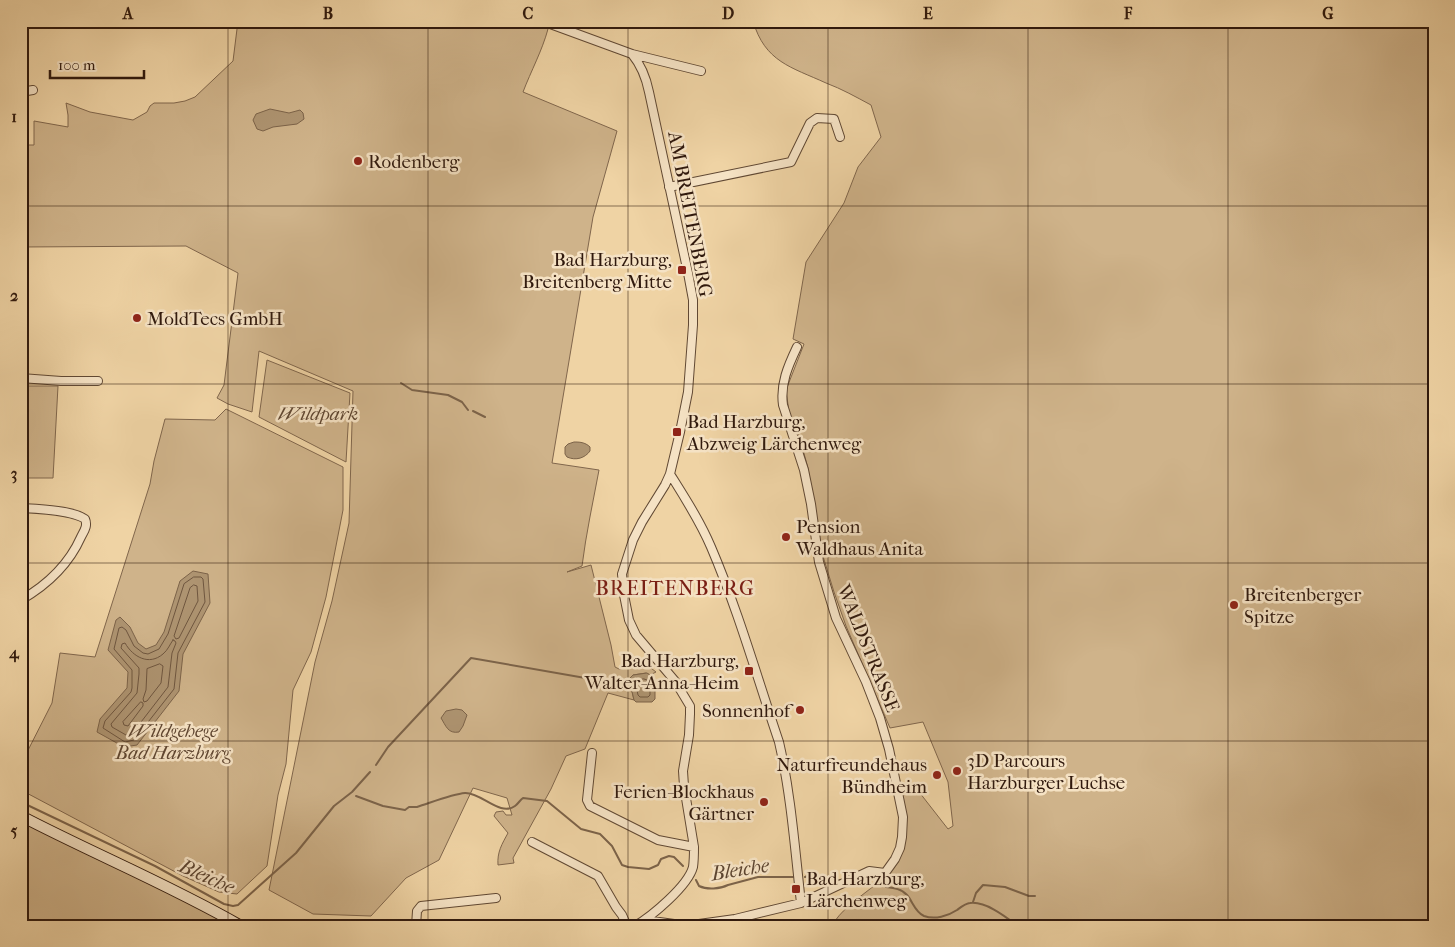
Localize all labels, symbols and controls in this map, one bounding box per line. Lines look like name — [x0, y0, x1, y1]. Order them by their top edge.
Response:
text: A — [122, 4, 134, 23]
text: B — [323, 4, 333, 23]
text: C — [523, 4, 534, 23]
text: D — [722, 4, 734, 23]
text: E — [923, 4, 933, 23]
text: F — [1123, 4, 1133, 23]
text: G — [1322, 4, 1334, 23]
scale bar — [50, 48, 144, 80]
text: 100 m — [58, 56, 96, 74]
text: 1 — [11, 107, 17, 126]
street label: AM BREITENBERG — [663, 129, 717, 299]
place label: Rodenberg — [368, 151, 460, 173]
marker: Rodenberg — [352, 155, 364, 167]
place label: Bad Harzburg, Breitenberg Mitte — [522, 249, 672, 293]
marker: Bad Harzburg, Breitenberg Mitte — [676, 264, 688, 276]
text: 2 — [10, 286, 18, 305]
place label: MoldTecs GmbH — [147, 308, 283, 330]
marker: MoldTecs GmbH — [131, 312, 143, 324]
park label: Wildpark — [278, 403, 358, 425]
place label: Bad Harzburg, Abzweig Lärchenweg — [686, 411, 862, 455]
marker: Bad Harzburg, Abzweig Lärchenweg — [671, 426, 683, 438]
text: 3 — [11, 464, 17, 484]
place label: Pension Waldhaus Anita — [795, 516, 923, 560]
marker: Pension Waldhaus Anita — [780, 531, 792, 543]
district label: BREITENBERG — [595, 576, 755, 600]
street label: WALDSTRASSE — [832, 580, 904, 716]
place label: Breitenberger Spitze — [1244, 584, 1362, 628]
marker: Breitenberger Spitze — [1228, 599, 1240, 611]
text: 4 — [8, 643, 20, 663]
place label: Bad Harzburg, Walter-Anna-Heim — [584, 650, 739, 694]
marker: Bad Harzburg, Walter-Anna-Heim — [743, 665, 755, 677]
place label: Sonnenhof — [702, 700, 794, 722]
marker: Sonnenhof — [794, 704, 806, 716]
park label: Wildgehege Bad Harzburg — [115, 720, 231, 764]
place label: 3D Parcours Harzburger Luchse — [967, 750, 1125, 794]
place label: Naturfreundehaus Bündheim — [777, 754, 927, 798]
marker: 3D Parcours Harzburger Luchse — [951, 765, 963, 777]
marker: Naturfreundehaus Bündheim — [931, 769, 943, 781]
place label: Ferien-Blockhaus Gärtner — [613, 781, 755, 825]
marker: Ferien-Blockhaus Gärtner — [758, 796, 770, 808]
text: 5 — [11, 821, 18, 840]
water label: Bleiche — [709, 853, 771, 886]
water label: Bleiche — [175, 854, 239, 899]
place label: Bad Harzburg, Lärchenweg — [806, 868, 925, 912]
marker: Bad Harzburg, Lärchenweg — [790, 883, 802, 895]

